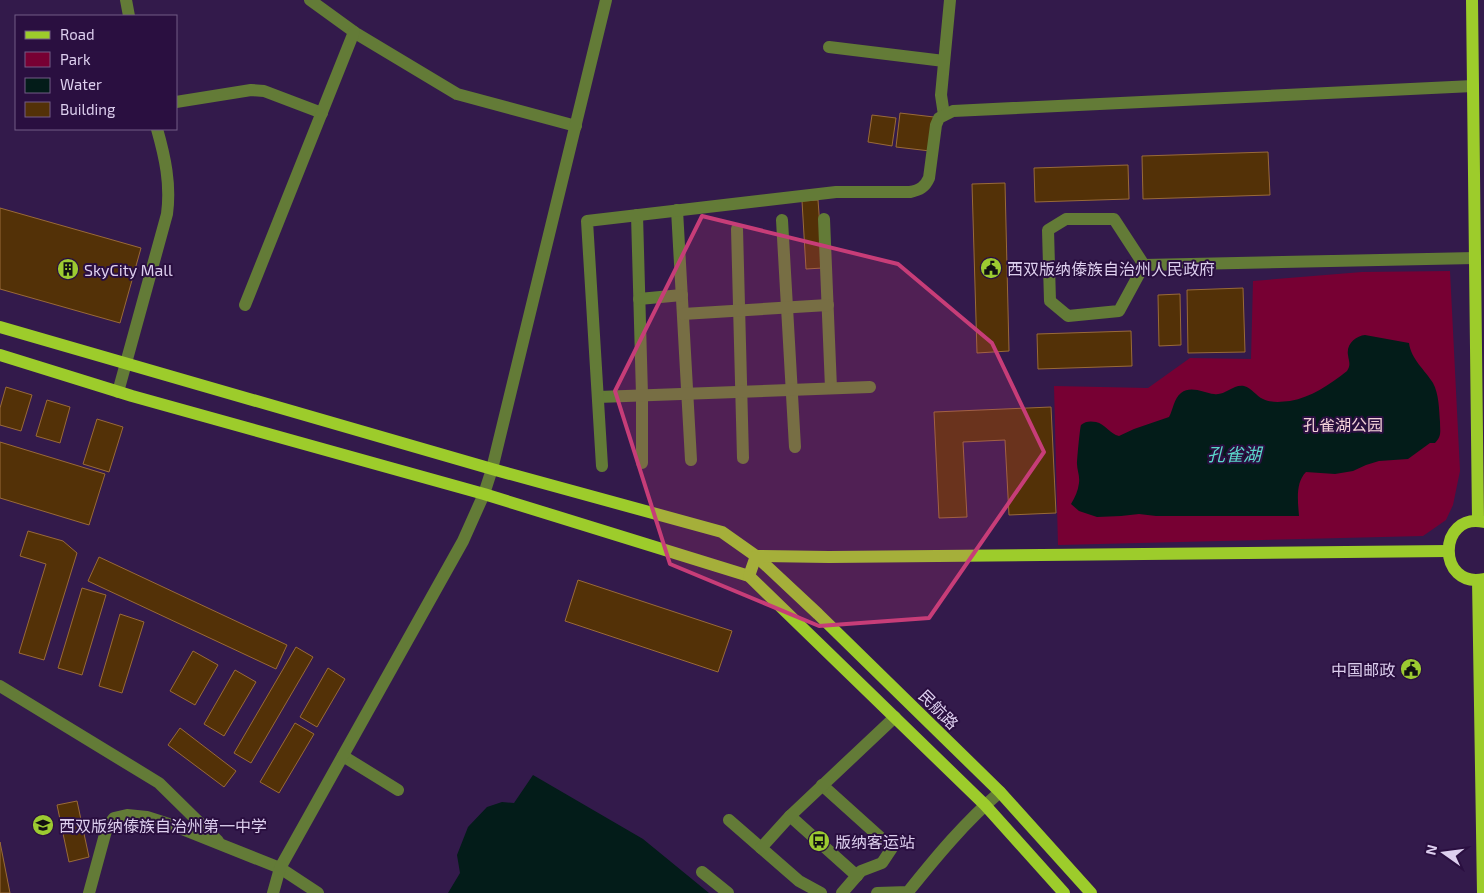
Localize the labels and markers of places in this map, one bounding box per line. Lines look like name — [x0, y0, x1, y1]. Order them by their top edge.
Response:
public building icon: 西双版纳傣族自治州人民政府 — [979, 256, 1003, 280]
building icon: SkyCity Mall — [56, 257, 80, 281]
place label: 西双版纳傣族自治州人民政府 — [1007, 259, 1215, 278]
place label: SkyCity Mall — [84, 260, 173, 279]
public building icon: 中国邮政 — [1399, 657, 1423, 681]
place label: 中国邮政 — [1331, 660, 1395, 679]
school or university icon: 西双版纳傣族自治州第一中学 — [31, 813, 55, 837]
place label: 西双版纳傣族自治州第一中学 — [59, 816, 267, 835]
bus stop icon: 版纳客运站 — [807, 829, 831, 853]
place label: 版纳客运站 — [835, 832, 915, 851]

